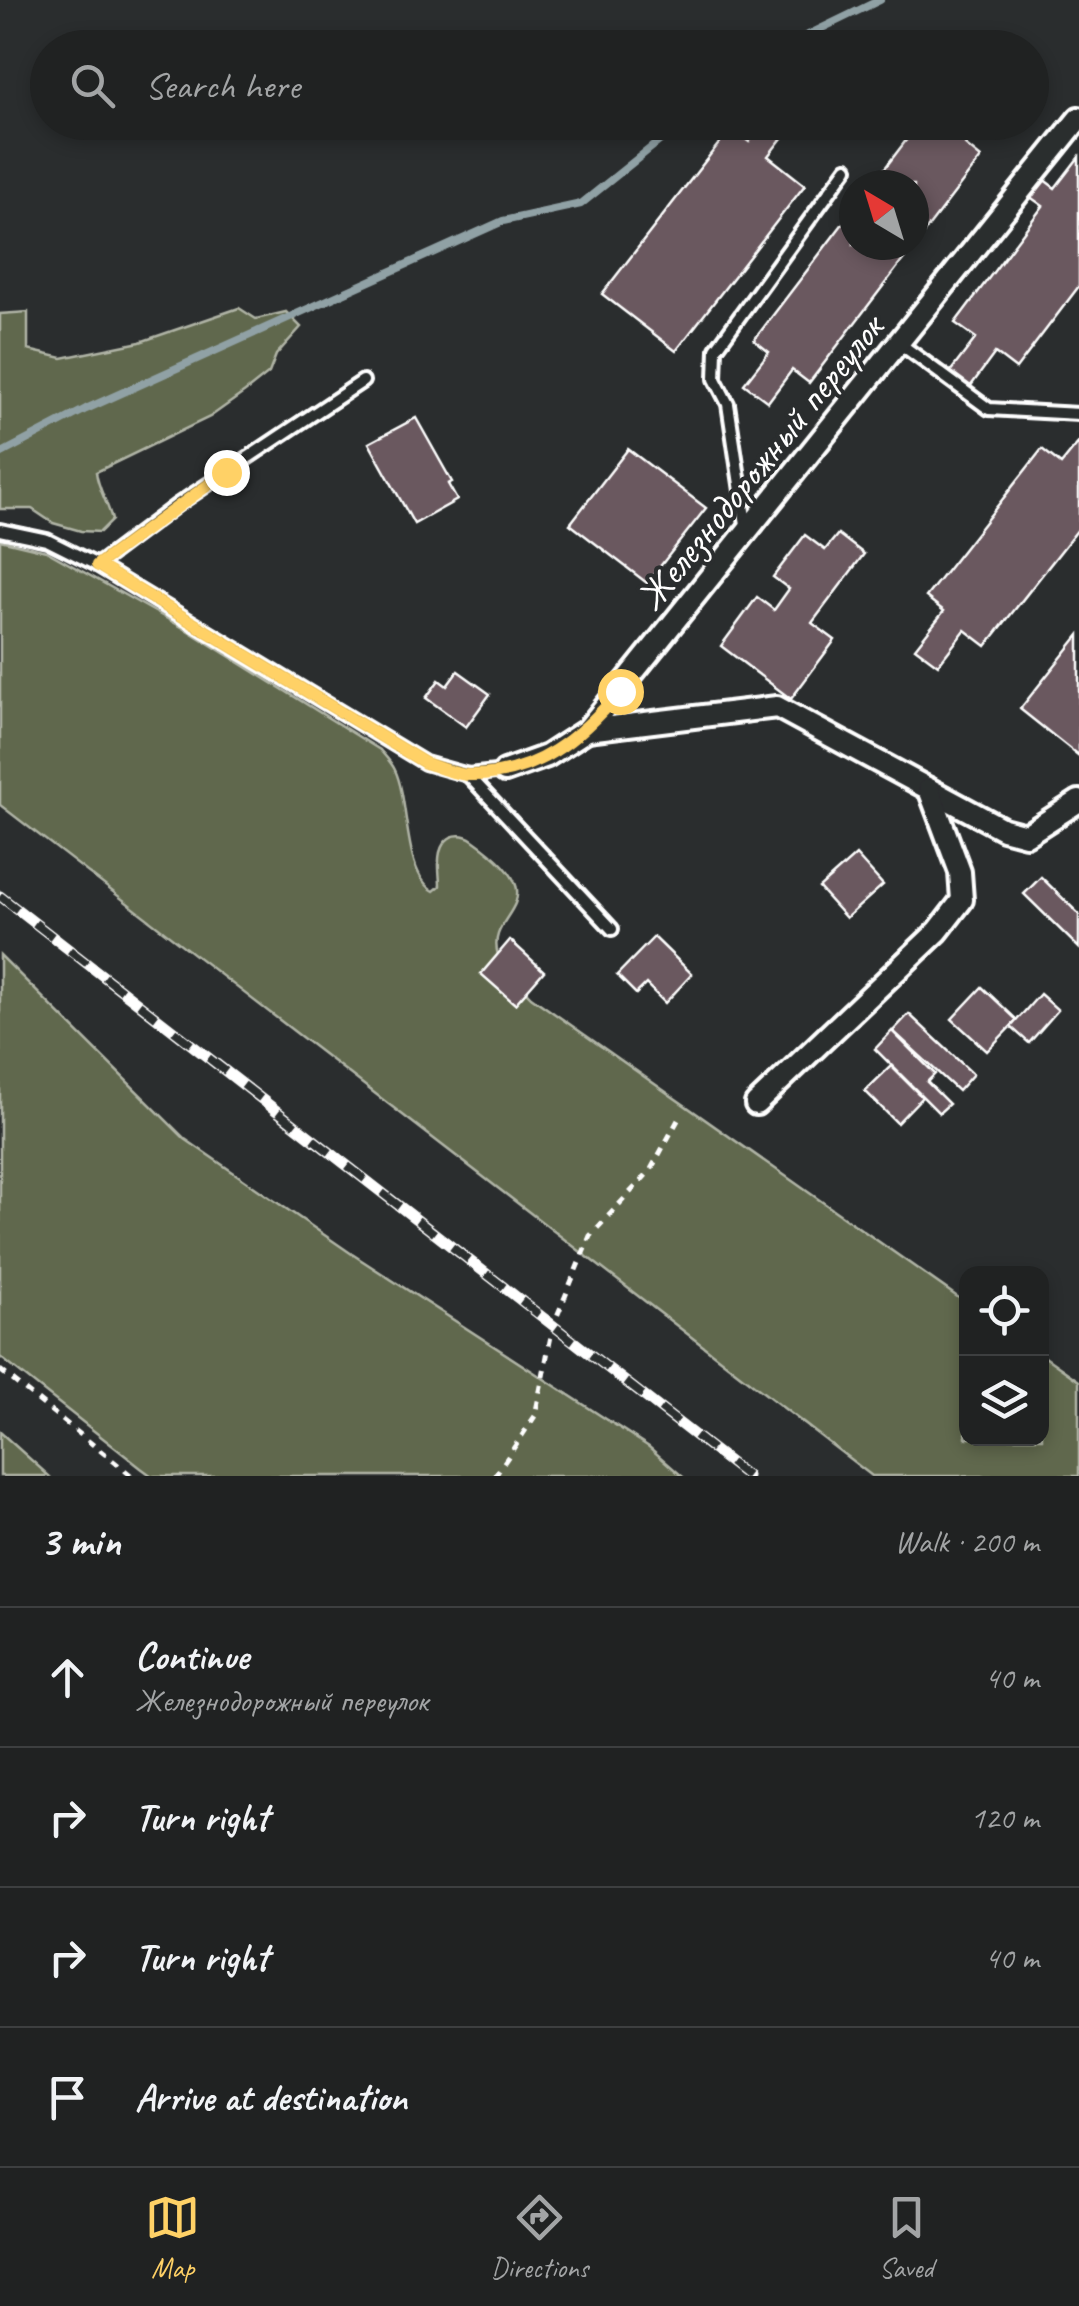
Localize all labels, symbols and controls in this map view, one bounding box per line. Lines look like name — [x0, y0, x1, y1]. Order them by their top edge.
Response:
search box — [30, 30, 1049, 140]
icon: search — [65, 58, 120, 113]
text: Search here — [145, 62, 300, 109]
north arrow — [839, 170, 929, 260]
street label: Железнодорожный переулок — [625, 302, 896, 621]
route end — [204, 450, 250, 496]
route start — [598, 669, 644, 715]
map controls — [959, 1266, 1049, 1446]
button: locate — [959, 1266, 1049, 1356]
button: layers — [959, 1356, 1049, 1446]
text: 3 min — [40, 1515, 120, 1568]
text: Walk · 200 m — [895, 1521, 1039, 1562]
text: Continue — [135, 1633, 249, 1680]
icon: ahead — [40, 1650, 95, 1705]
text: 40 m — [985, 1657, 1039, 1698]
text: Железнодорожный переулок — [135, 1680, 428, 1721]
icon: right — [40, 1790, 95, 1845]
text: Turn right — [135, 1794, 269, 1841]
text: 120 m — [970, 1797, 1039, 1838]
icon: right — [40, 1930, 95, 1985]
text: Turn right — [135, 1934, 269, 1981]
text: 40 m — [985, 1937, 1039, 1978]
icon: arrive — [40, 2070, 95, 2125]
text: Arrive at destination — [135, 2074, 407, 2121]
tab: Map — [145, 2190, 200, 2285]
tab: Directions — [491, 2190, 588, 2285]
tab: Saved — [879, 2190, 934, 2285]

